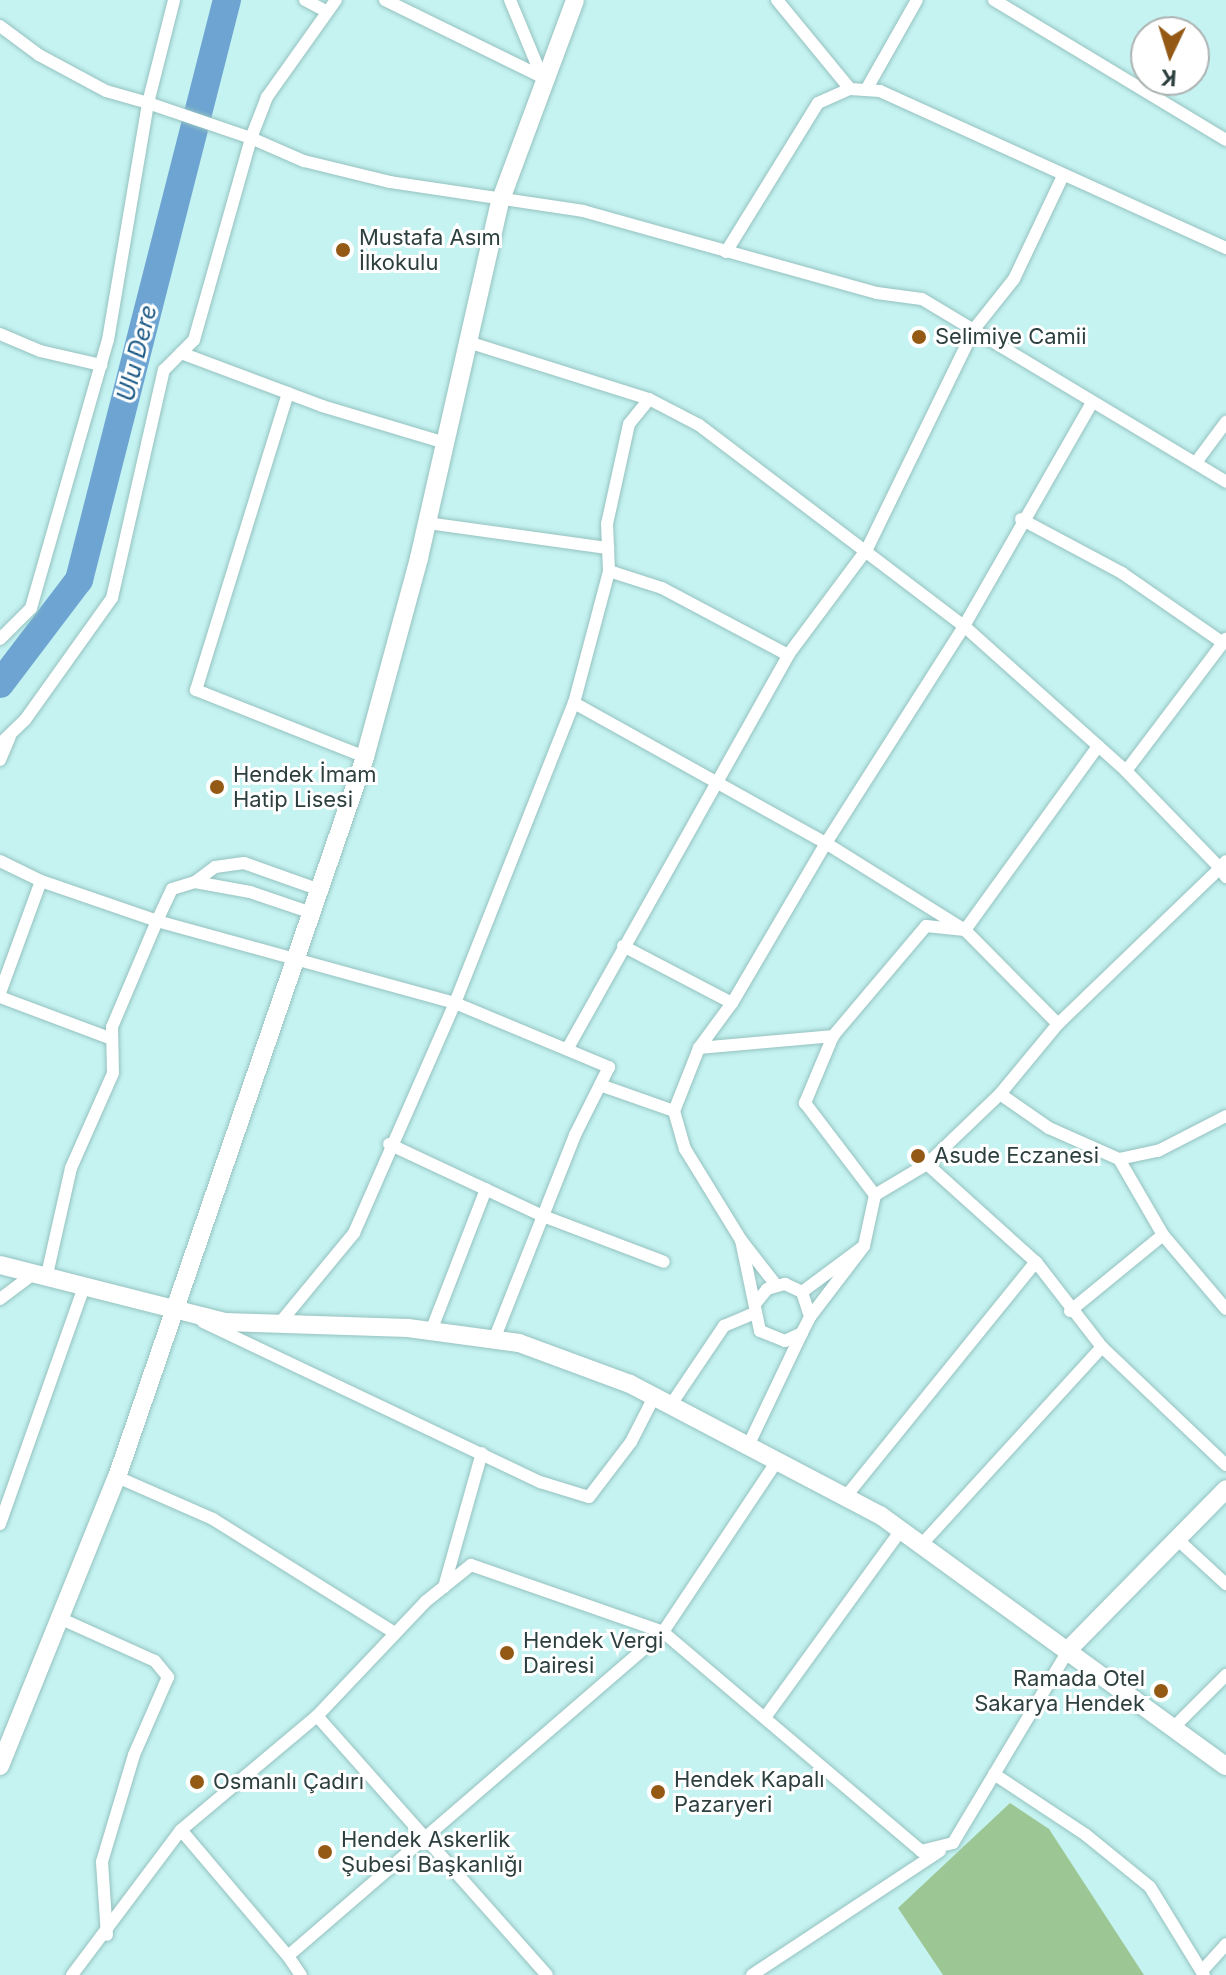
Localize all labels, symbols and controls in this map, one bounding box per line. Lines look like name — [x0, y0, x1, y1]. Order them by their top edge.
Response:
north arrow — [1130, 16, 1210, 96]
text: K — [1160, 64, 1177, 91]
place label: Mustafa Asım İlkokulu — [359, 224, 501, 276]
marker: Mustafa Asım İlkokulu — [334, 241, 352, 259]
water label: Ulu Dere — [111, 302, 163, 404]
place label: Selimiye Camii — [935, 324, 1086, 350]
marker: Selimiye Camii — [910, 328, 928, 346]
place label: Hendek İmam Hatip Lisesi — [233, 761, 377, 812]
marker: Hendek İmam Hatip Lisesi — [208, 778, 226, 796]
place label: Asude Eczanesi — [934, 1143, 1099, 1169]
marker: Asude Eczanesi — [909, 1147, 927, 1165]
place label: Hendek Vergi Dairesi — [523, 1627, 663, 1678]
marker: Hendek Vergi Dairesi — [498, 1644, 516, 1662]
place label: Ramada Otel Sakarya Hendek — [974, 1665, 1145, 1716]
marker: Ramada Otel Sakarya Hendek — [1152, 1682, 1170, 1700]
place label: Hendek Kapalı Pazaryeri — [674, 1766, 825, 1818]
place label: Osmanlı Çadırı — [213, 1769, 364, 1795]
marker: Osmanlı Çadırı — [188, 1773, 206, 1791]
marker: Hendek Kapalı Pazaryeri — [649, 1783, 667, 1801]
place label: Hendek Askerlik Şubesi Başkanlığı — [341, 1826, 523, 1878]
marker: Hendek Askerlik Şubesi Başkanlığı — [316, 1843, 334, 1861]

